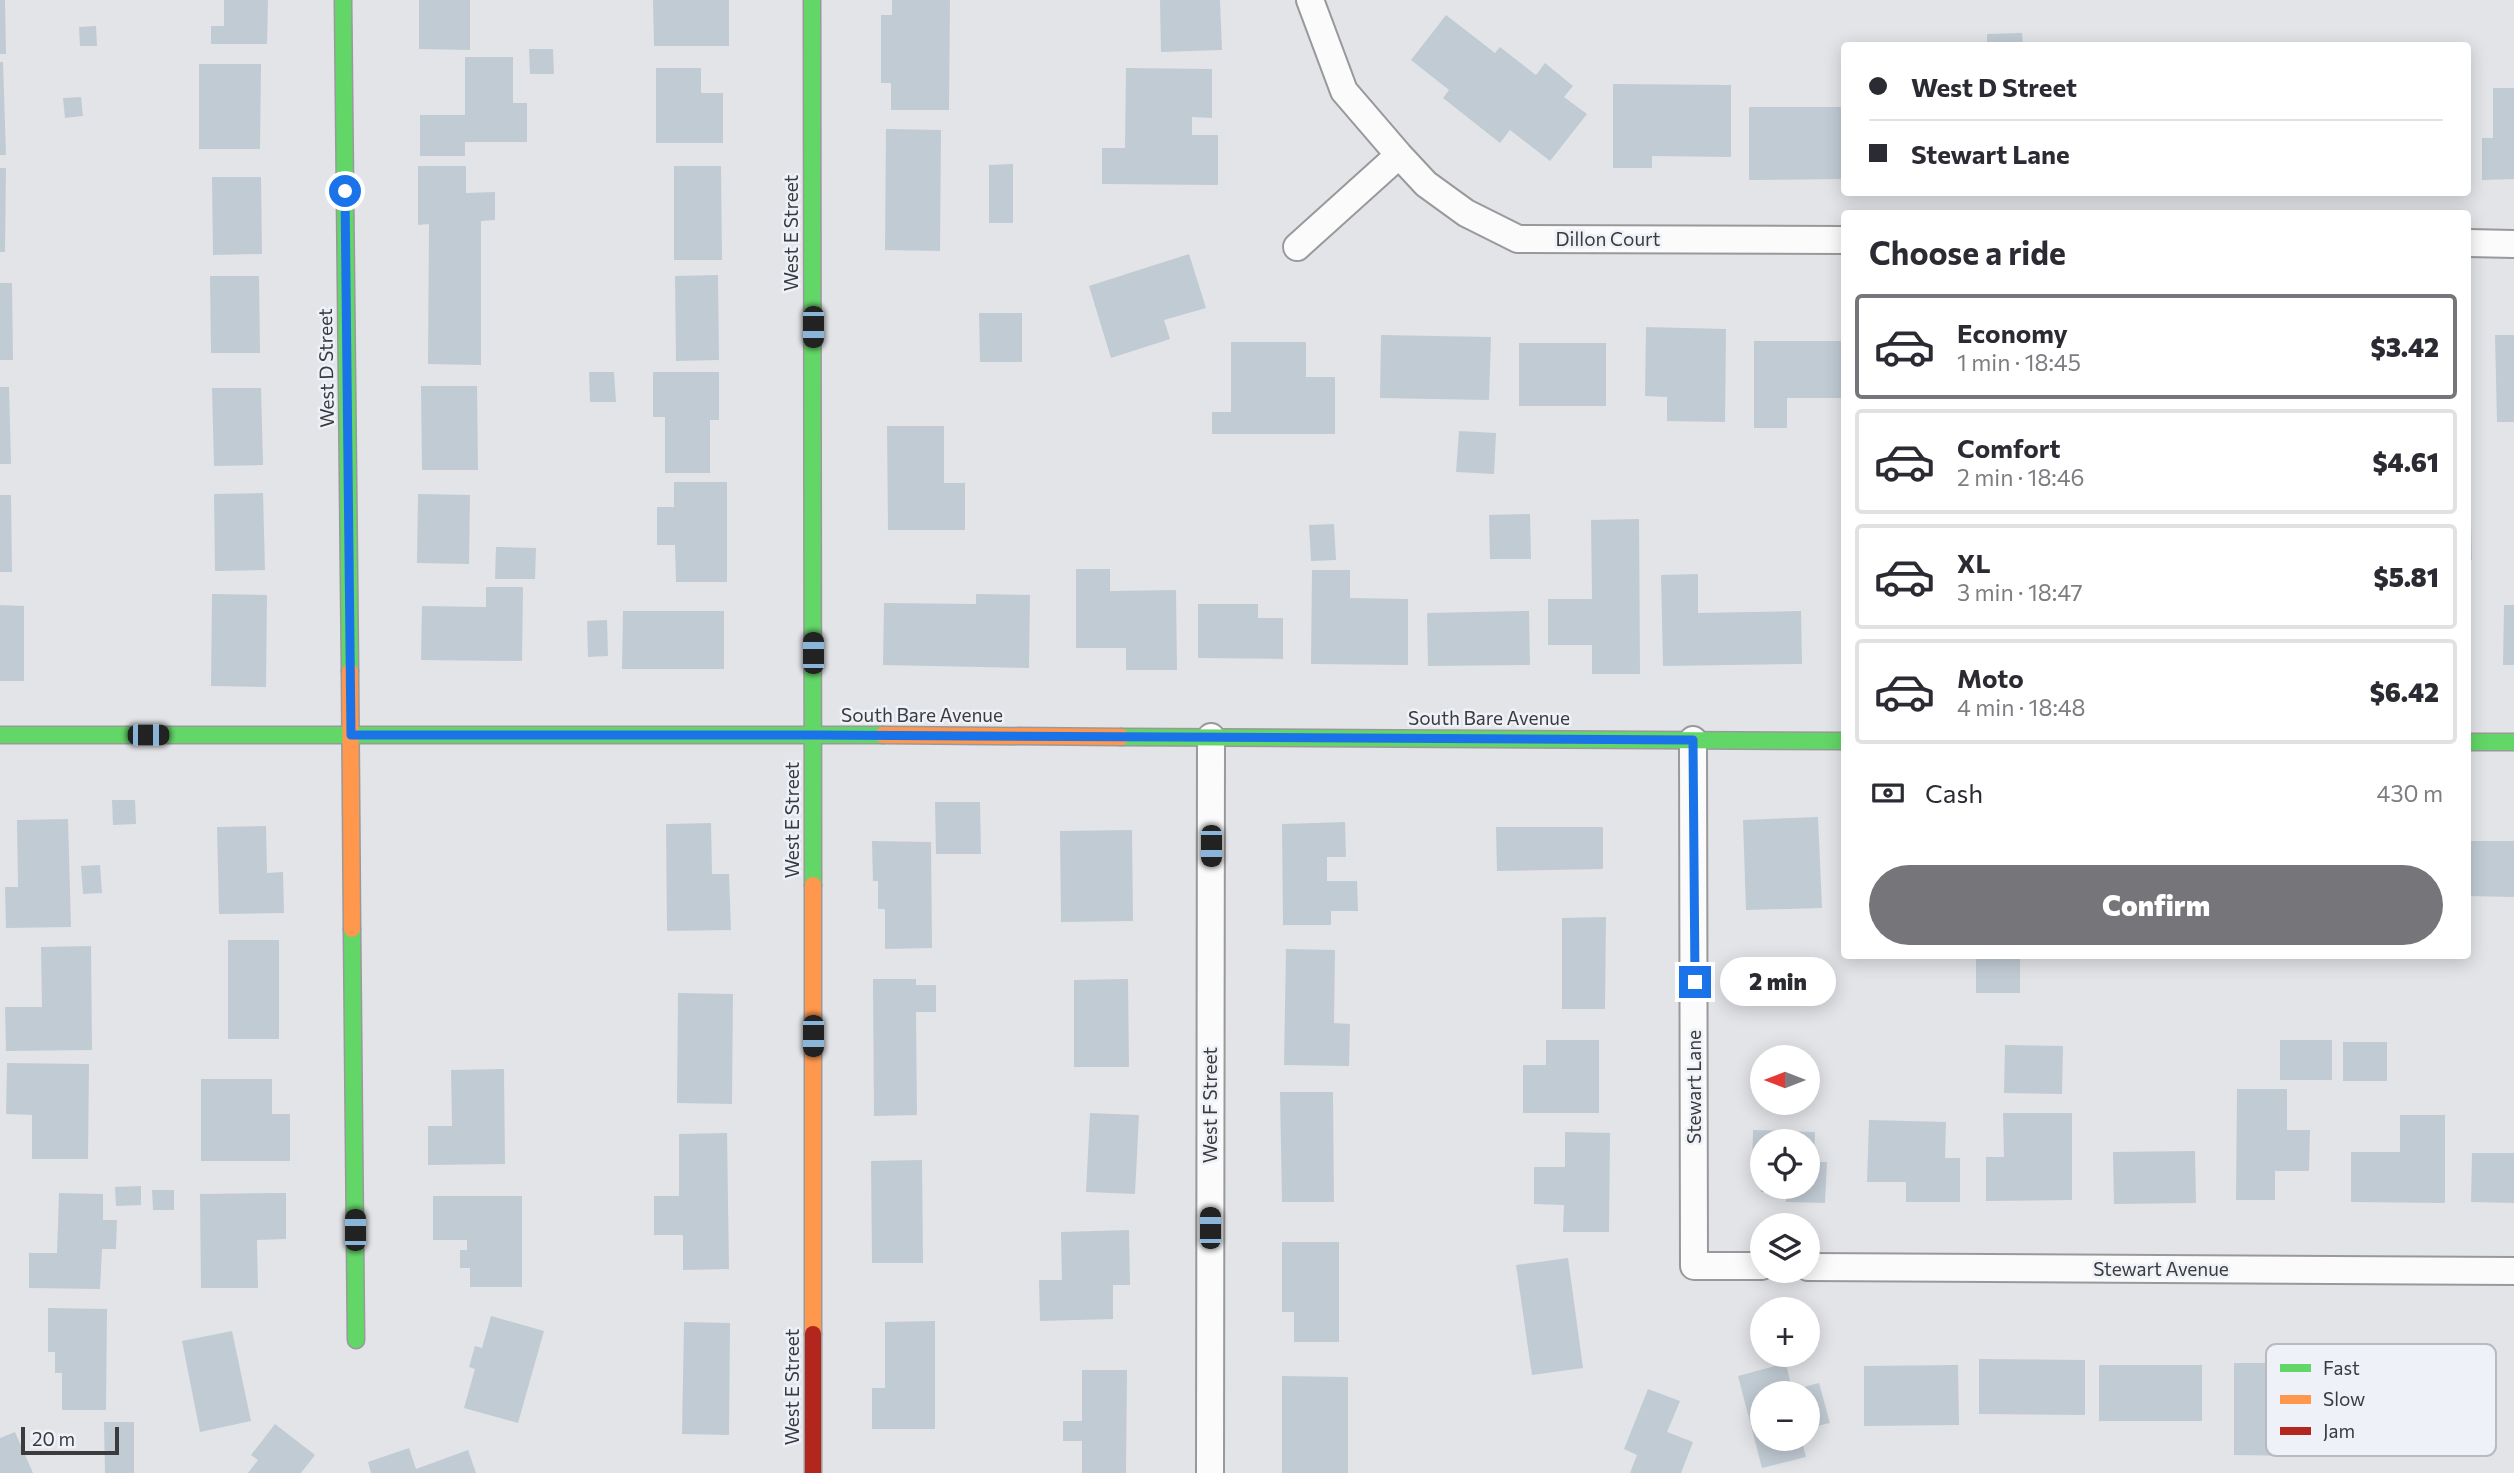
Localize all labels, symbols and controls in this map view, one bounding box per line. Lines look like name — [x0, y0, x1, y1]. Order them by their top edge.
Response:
text: West D Street — [1911, 71, 2077, 102]
text: Stewart Lane — [1911, 138, 2070, 169]
street label: West E Street — [779, 174, 802, 291]
route start — [329, 175, 361, 207]
street label: Dillon Court — [1556, 227, 1661, 250]
text: Choose a ride — [1869, 232, 2066, 272]
car — [803, 306, 824, 348]
street label: West D Street — [313, 308, 338, 428]
icon: car — [1873, 315, 1936, 378]
text: Economy — [1957, 317, 2068, 348]
text: $3.42 — [2371, 331, 2439, 362]
text: 1 min · 18:45 — [1957, 348, 2081, 376]
icon: car — [1873, 430, 1936, 493]
text: Comfort — [1957, 432, 2060, 463]
text: $4.61 — [2372, 446, 2439, 477]
text: 2 min · 18:46 — [1957, 463, 2085, 491]
icon: car — [1873, 545, 1936, 608]
text: XL — [1957, 547, 1991, 578]
text: $5.81 — [2374, 561, 2439, 592]
text: 3 min · 18:47 — [1957, 578, 2083, 606]
car — [803, 632, 824, 674]
icon: car — [1873, 660, 1936, 723]
text: Moto — [1957, 662, 2024, 693]
text: $6.42 — [2370, 676, 2439, 707]
text: 4 min · 18:48 — [1957, 693, 2086, 721]
street label: South Bare Avenue — [841, 703, 1003, 726]
street label: South Bare Avenue — [1408, 706, 1570, 729]
car — [128, 725, 170, 746]
street label: West E Street — [780, 761, 803, 878]
icon: cash — [1869, 774, 1907, 812]
text: Cash — [1925, 777, 1983, 808]
text: 430 m — [2377, 779, 2443, 807]
car — [1201, 825, 1222, 867]
button: Confirm — [1869, 865, 2443, 945]
callout: 2 min — [1720, 958, 1835, 1006]
route end — [1679, 966, 1711, 998]
text: 2 min — [1749, 967, 1807, 995]
car — [803, 1015, 824, 1057]
street label: Stewart Lane — [1682, 1030, 1705, 1144]
north arrow — [1750, 1045, 1820, 1115]
map controls — [1750, 1045, 1820, 1451]
street label: West F Street — [1198, 1047, 1221, 1163]
button: locate — [1750, 1129, 1820, 1199]
car — [1200, 1207, 1221, 1249]
car — [345, 1209, 366, 1251]
button: layers — [1750, 1213, 1820, 1283]
street label: Stewart Avenue — [2093, 1257, 2229, 1280]
button: + — [1750, 1297, 1820, 1367]
street label: West E Street — [780, 1328, 803, 1445]
legend — [2266, 1344, 2496, 1456]
text: Fast — [2323, 1356, 2360, 1379]
button: − — [1750, 1381, 1820, 1451]
text: Slow — [2323, 1387, 2365, 1410]
text: Jam — [2323, 1419, 2355, 1442]
scale bar — [21, 1424, 119, 1456]
text: 20 m — [32, 1427, 75, 1450]

